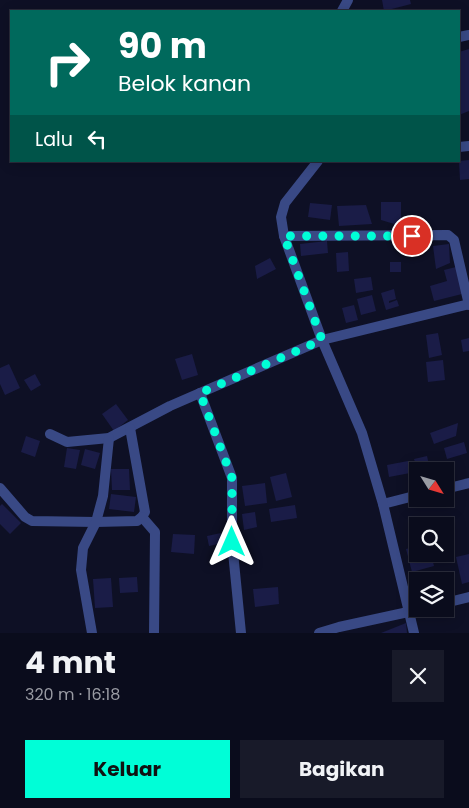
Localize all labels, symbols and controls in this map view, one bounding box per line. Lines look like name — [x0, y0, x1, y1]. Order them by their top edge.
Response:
text: 90 m — [118, 21, 207, 70]
icon: right — [35, 30, 100, 95]
text: Belok kanan — [118, 68, 251, 99]
icon: left — [83, 125, 111, 153]
text: Lalu — [35, 126, 73, 153]
pin — [391, 215, 433, 257]
icon: arrive — [398, 222, 426, 250]
north arrow — [409, 462, 454, 508]
map controls — [409, 462, 454, 617]
position arrow — [205, 515, 257, 567]
button: search — [409, 517, 454, 562]
button: layers — [409, 572, 454, 617]
text: 4 mnt — [25, 641, 116, 684]
button: close — [392, 650, 444, 702]
text: 320 m · 16:18 — [25, 683, 120, 706]
button: Keluar — [25, 740, 230, 798]
button: Bagikan — [240, 740, 444, 798]

